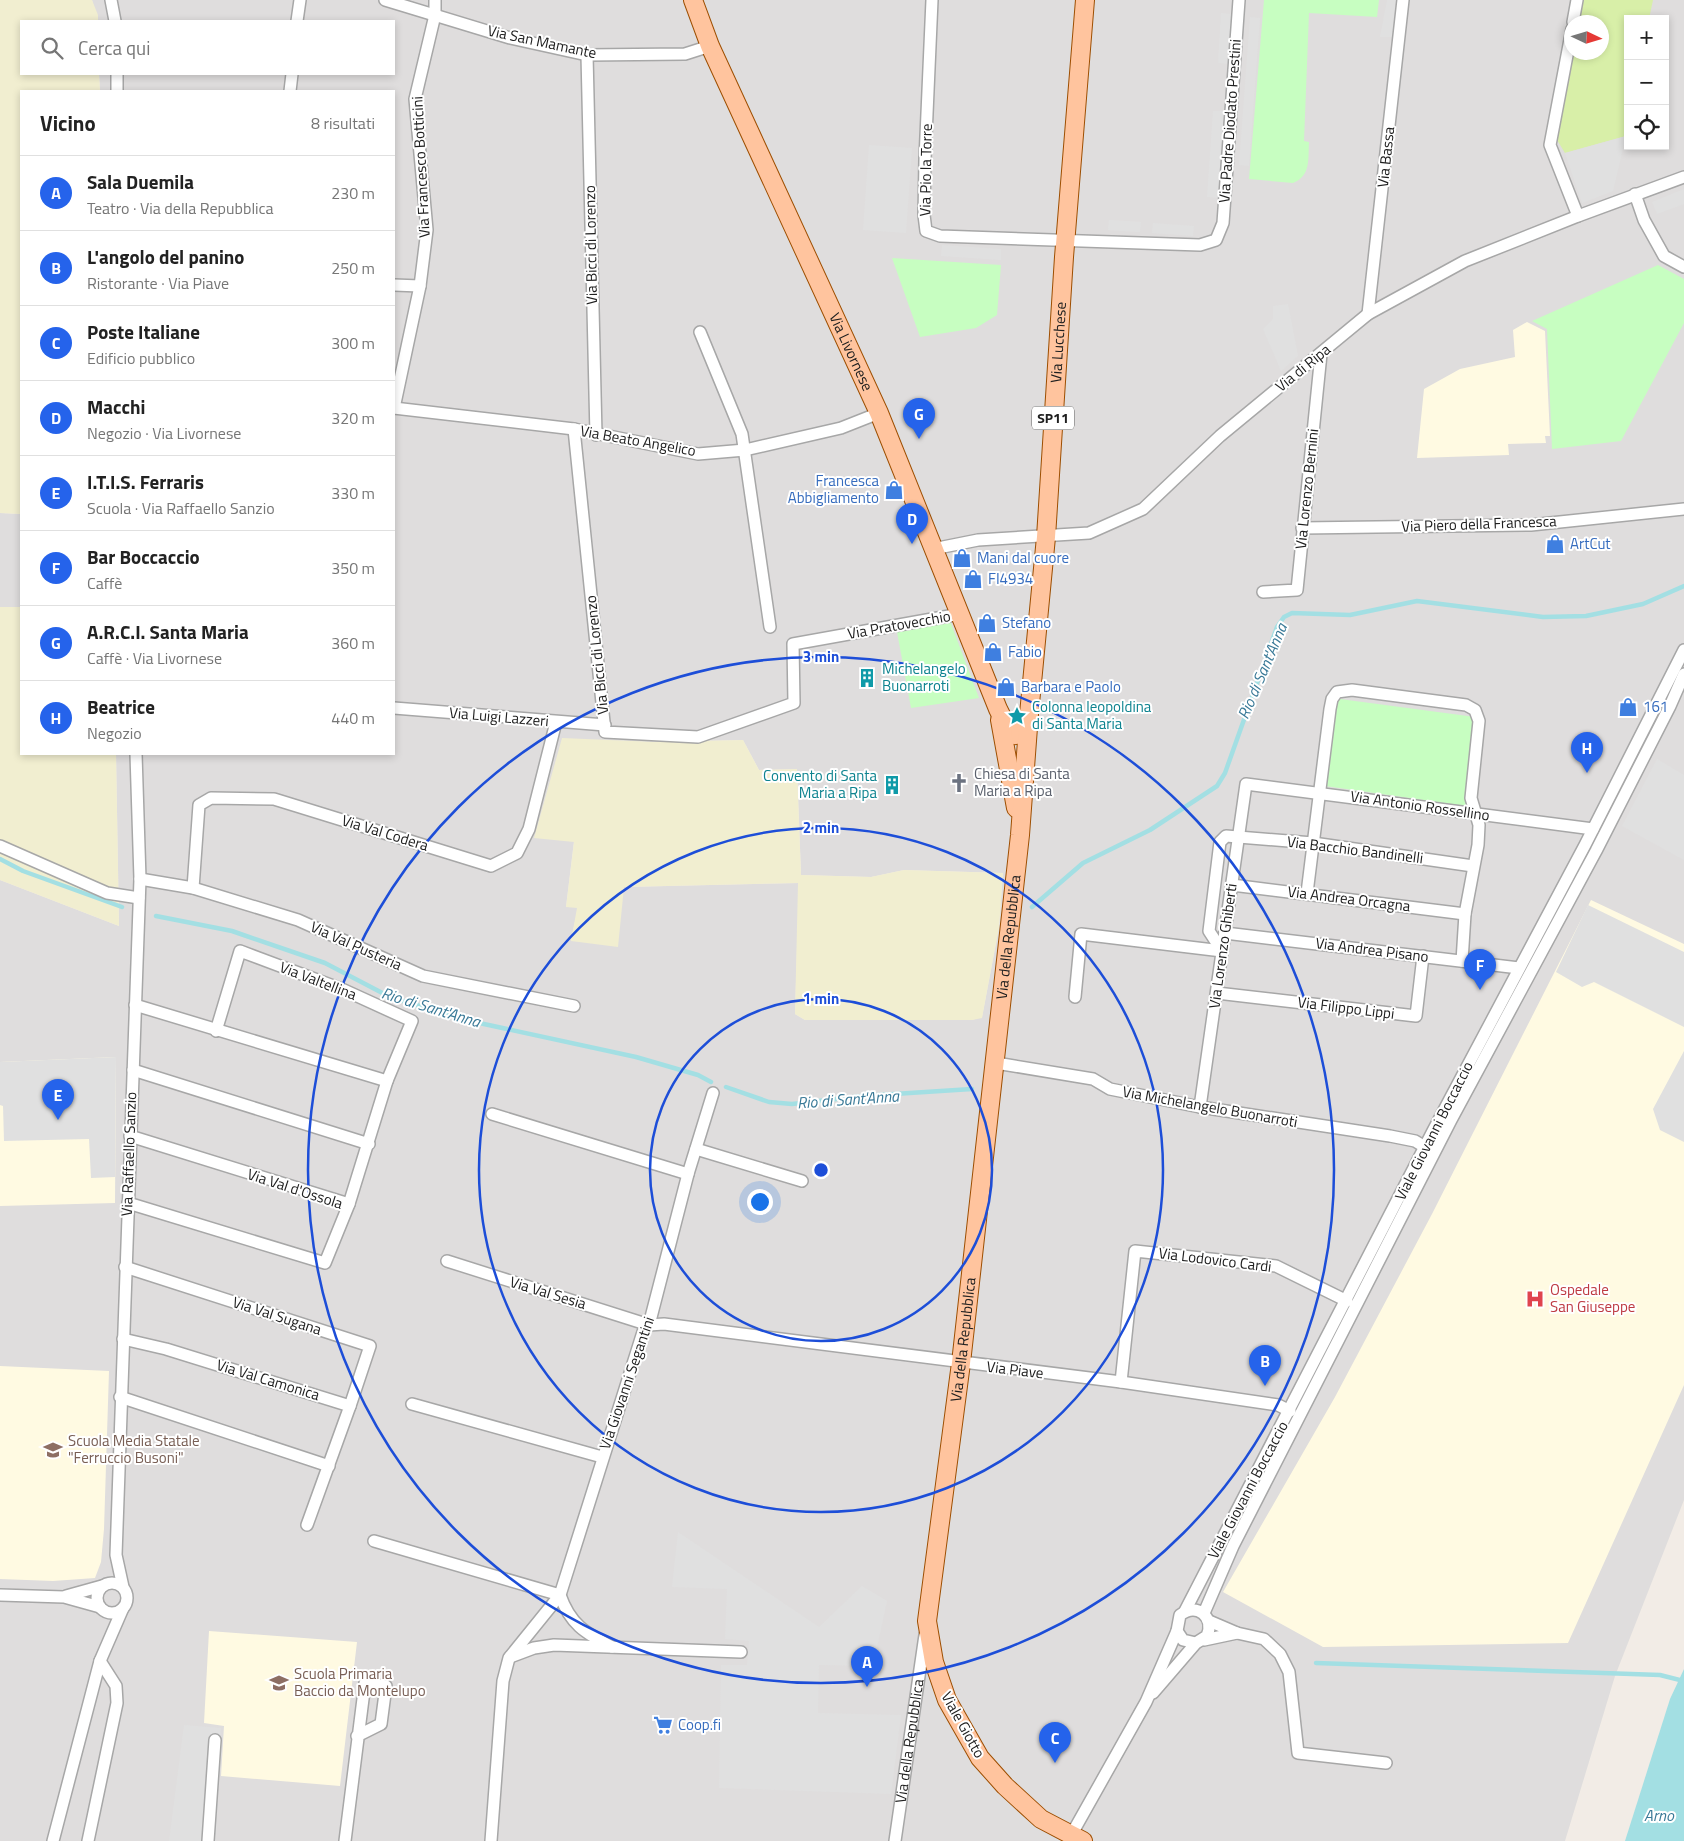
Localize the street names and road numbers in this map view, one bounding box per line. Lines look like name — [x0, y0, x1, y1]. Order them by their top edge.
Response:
street label: Via San Mamante — [485, 19, 599, 64]
street label: Via Padre Diodato Prestini — [1212, 38, 1247, 204]
street label: Via Francesco Botticini — [405, 96, 436, 238]
street label: Via Pio la Torre — [913, 123, 938, 217]
street label: Via Bassa — [1371, 125, 1400, 189]
street label: Via Bicci di Lorenzo — [578, 185, 603, 305]
street label: Via Lucchese — [1044, 301, 1072, 384]
street label: Via Livornese — [823, 309, 879, 395]
street label: Via di Ripa — [1270, 338, 1336, 397]
road number: SP11 — [1032, 406, 1074, 429]
street label: Via Beato Angelico — [578, 419, 698, 462]
street label: Via Lorenzo Bernini — [1289, 427, 1324, 550]
street label: Via Piero della Francesca — [1401, 509, 1558, 538]
street label: Via Bicci di Lorenzo — [579, 594, 614, 716]
street label: Via Pratovecchio — [846, 604, 952, 645]
street label: Via Luigi Lazzeri — [448, 701, 550, 732]
street label: Via Antonio Rossellino — [1349, 784, 1491, 827]
street label: Via Val Codera — [339, 808, 432, 857]
street label: Via Bacchio Bandinelli — [1286, 830, 1424, 869]
street label: Via della Repubblica — [990, 873, 1027, 1001]
street label: Via Andrea Orcagna — [1286, 880, 1412, 918]
street label: Via Lorenzo Ghiberti — [1202, 882, 1243, 1010]
street label: Via Val Pusteria — [307, 915, 406, 976]
street label: Via Andrea Pisano — [1314, 931, 1430, 968]
street label: Via Valtellina — [276, 955, 360, 1006]
street label: Via Filippo Lippi — [1296, 990, 1396, 1025]
street label: Viale Giovanni Boccaccio — [1388, 1057, 1479, 1204]
street label: Via Michelangelo Buonarroti — [1121, 1080, 1299, 1133]
street label: Via Raffaello Sanzio — [115, 1091, 142, 1217]
street label: Via Val d'Ossola — [244, 1162, 346, 1215]
street label: Via Lodovico Cardi — [1157, 1241, 1273, 1278]
street label: Via Val Sesia — [507, 1270, 590, 1315]
street label: Via della Repubblica — [944, 1276, 982, 1403]
street label: Via Val Sugana — [230, 1290, 325, 1341]
street label: Via Giovanni Segantini — [593, 1313, 660, 1452]
street label: Via Val Camonica — [214, 1353, 323, 1406]
street label: Via Piave — [985, 1355, 1045, 1384]
street label: Viale Giovanni Boccaccio — [1201, 1417, 1294, 1563]
street label: Via della Repubblica — [889, 1677, 930, 1805]
street label: Viale Giotto — [936, 1687, 991, 1762]

